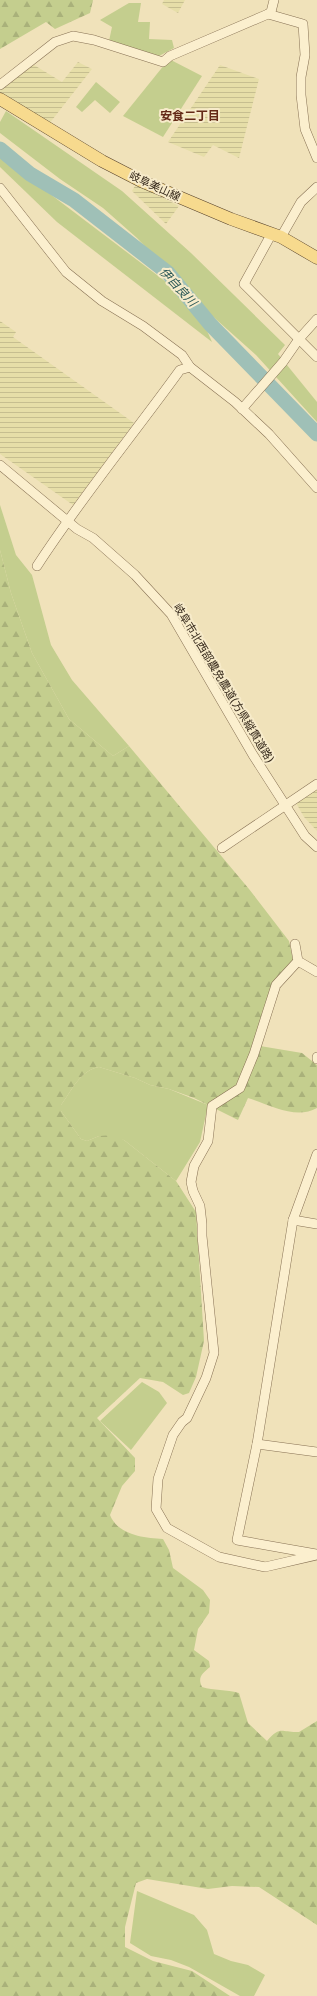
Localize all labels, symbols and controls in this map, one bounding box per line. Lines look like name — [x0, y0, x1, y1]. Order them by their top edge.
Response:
district label: 安食二丁目 — [160, 106, 220, 124]
street label: 岐阜美山線 — [127, 166, 184, 204]
water label: 伊自良川 — [156, 263, 203, 311]
street label: 岐阜市北西部農免農道(方県縦貫道路) — [171, 600, 279, 765]

